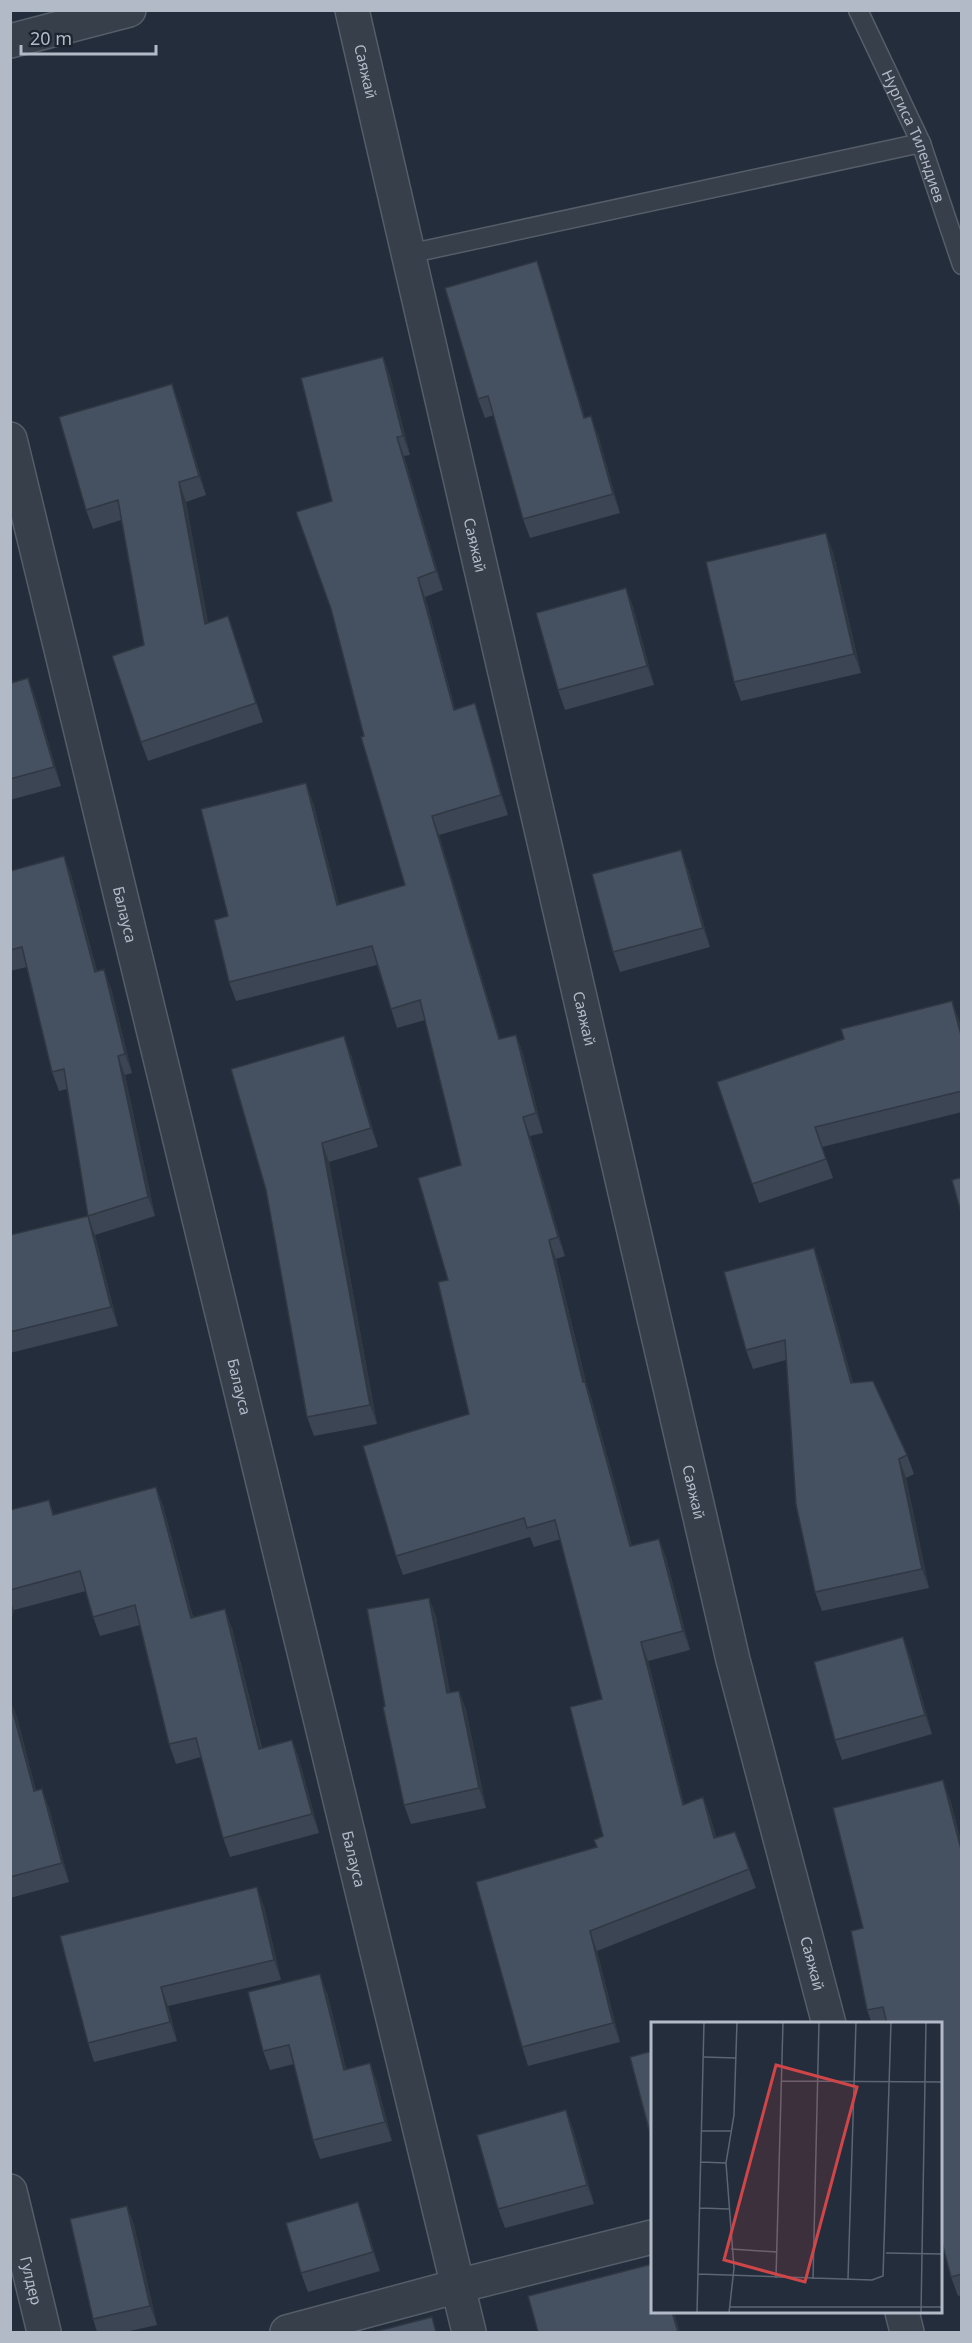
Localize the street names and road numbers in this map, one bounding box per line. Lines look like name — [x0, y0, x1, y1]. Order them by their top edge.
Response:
street label: Саяжай — [350, 42, 382, 101]
street label: Нургиса Тилендиев — [878, 66, 950, 205]
street label: Саяжай — [460, 516, 491, 574]
street label: Балауса — [109, 884, 142, 945]
street label: Саяжай — [569, 989, 601, 1048]
street label: Балауса — [223, 1356, 256, 1417]
street label: Саяжай — [678, 1463, 710, 1521]
street label: Балауса — [338, 1829, 371, 1889]
street label: Саяжай — [796, 1934, 830, 1993]
street label: Гулдер — [16, 2254, 47, 2307]

